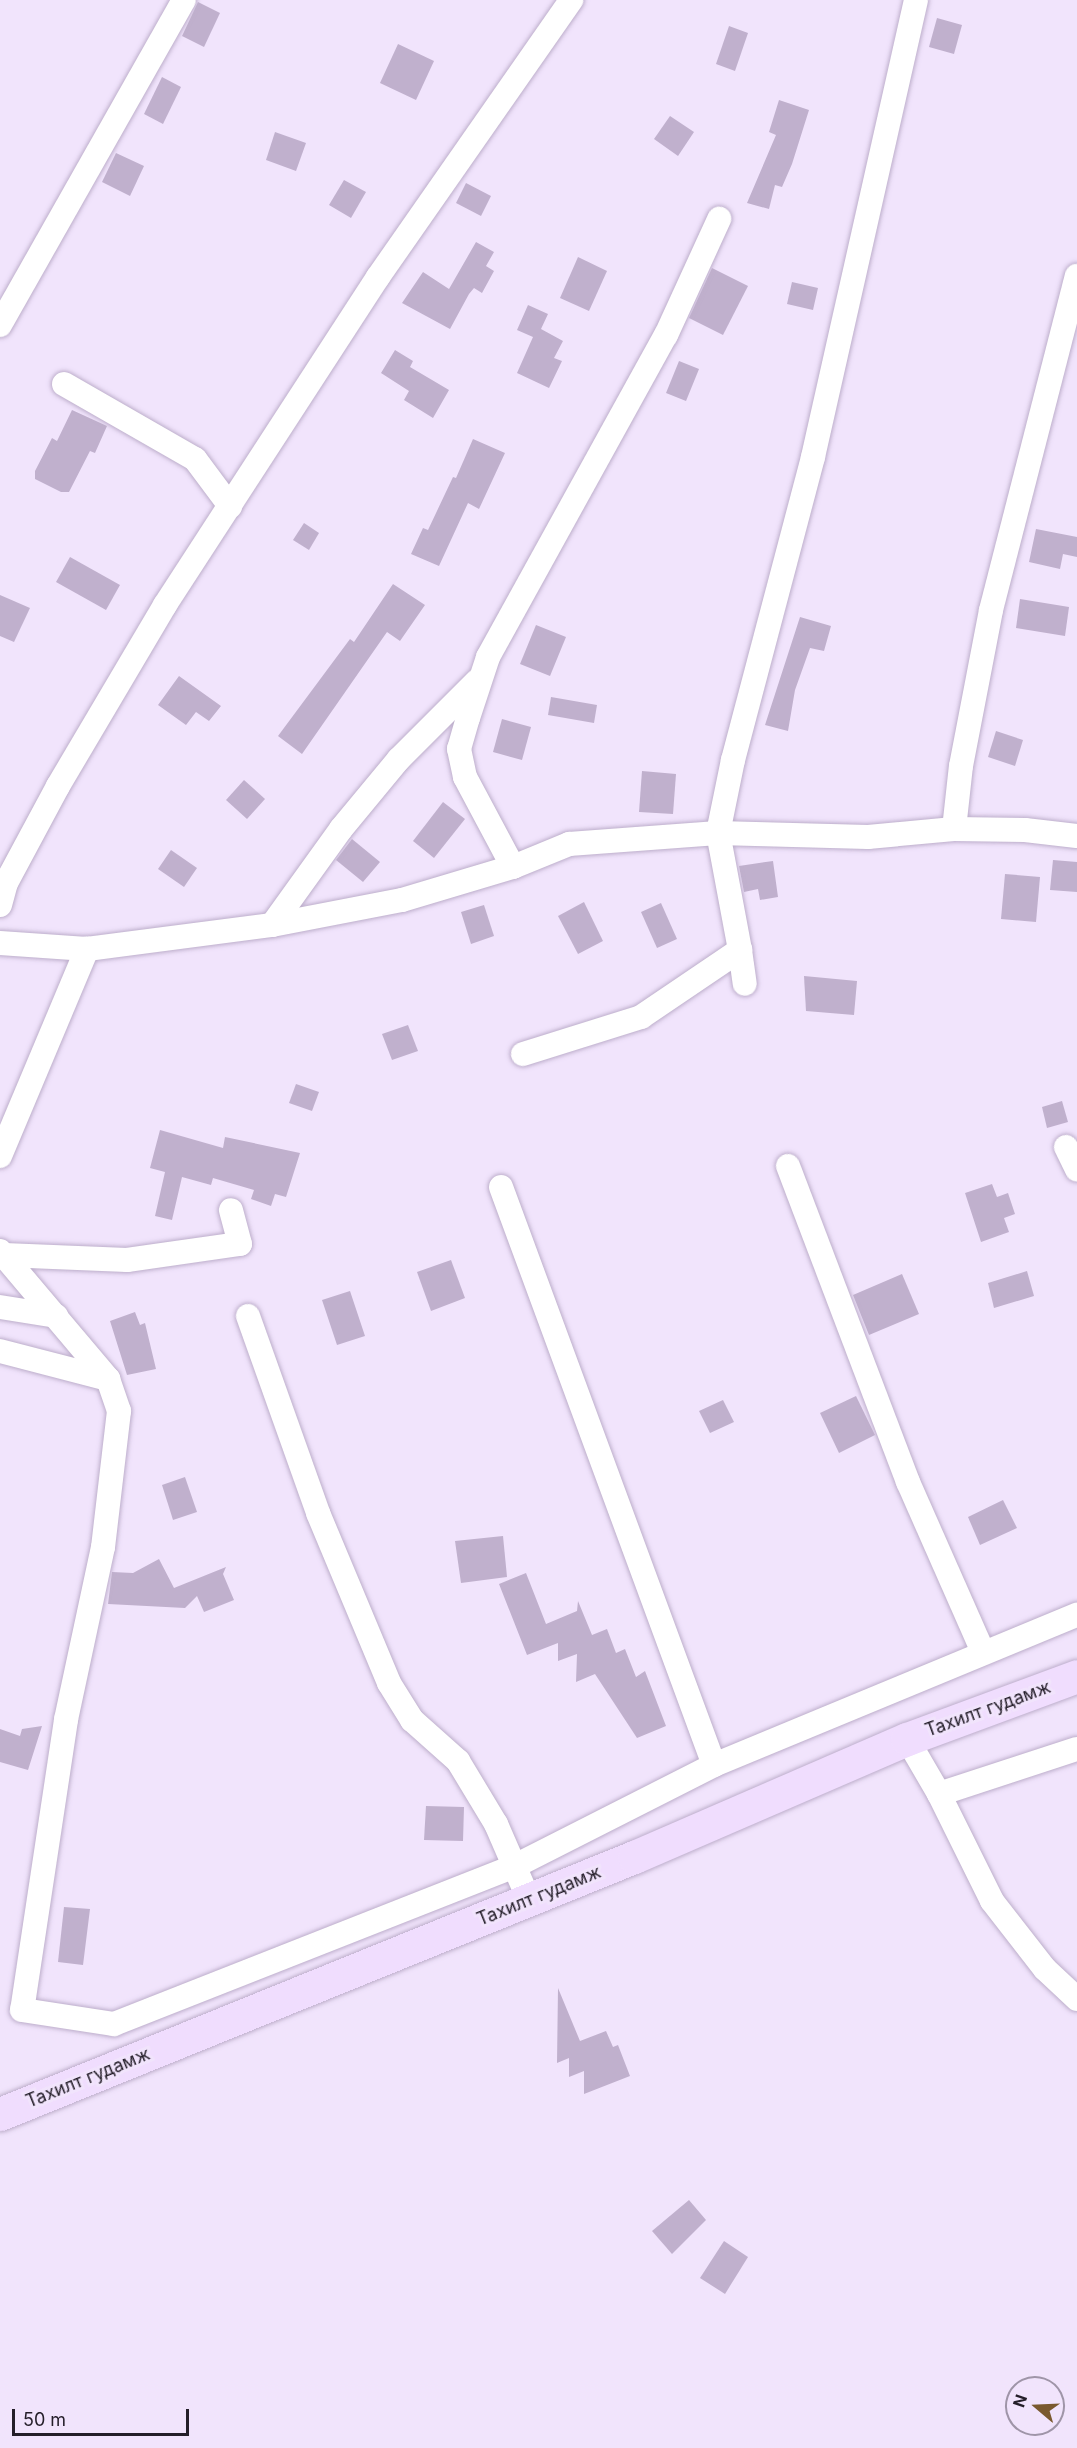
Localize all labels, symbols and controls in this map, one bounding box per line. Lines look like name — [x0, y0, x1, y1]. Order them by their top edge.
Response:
street label: Тахилт гудамж — [922, 1676, 1054, 1742]
street label: Тахилт гудамж — [474, 1861, 604, 1931]
street label: Тахилт гудамж — [23, 2043, 153, 2113]
north arrow — [1005, 2376, 1065, 2436]
text: N — [1008, 2392, 1031, 2410]
scale bar — [15, 2397, 192, 2435]
text: 50 m — [23, 2409, 66, 2430]

